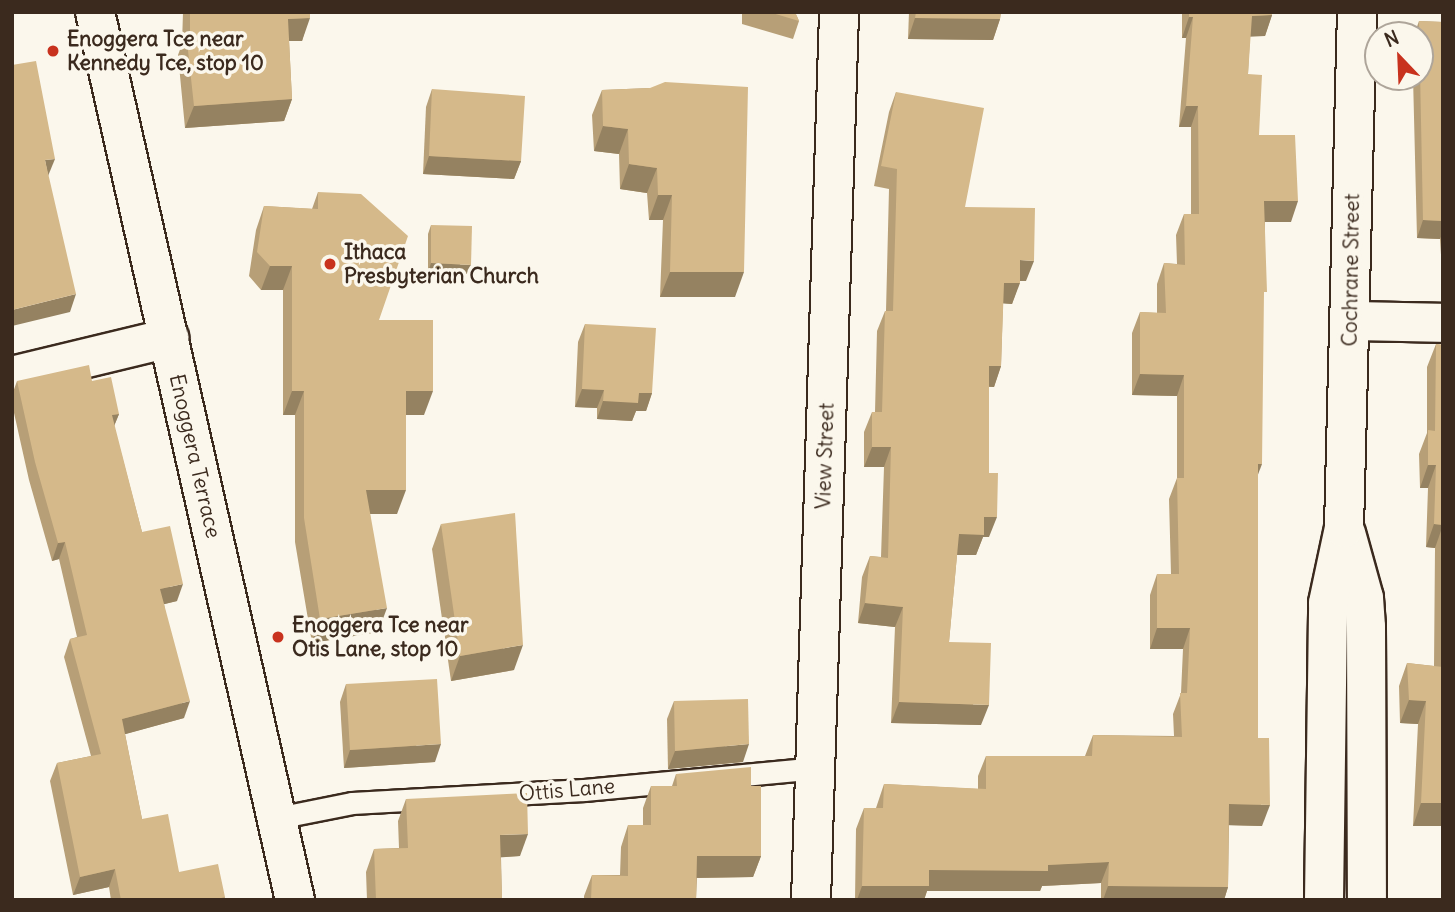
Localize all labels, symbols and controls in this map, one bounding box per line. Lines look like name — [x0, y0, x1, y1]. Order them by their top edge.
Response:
north arrow — [1364, 21, 1434, 91]
text: N — [1381, 25, 1402, 52]
place label: Enoggera Tce near Kennedy Tce, stop 10 — [67, 26, 264, 76]
marker: Enoggera Tce near Kennedy Tce, stop 10 — [45, 43, 61, 59]
street label: Cochrane Street — [1337, 193, 1365, 347]
place label: Ithaca Presbyterian Church — [344, 239, 539, 289]
marker: Ithaca Presbyterian Church — [322, 256, 338, 272]
street label: Enoggera Terrace — [164, 372, 226, 540]
street label: View Street — [811, 402, 839, 510]
place label: Enoggera Tce near Otis Lane, stop 10 — [292, 612, 469, 662]
marker: Enoggera Tce near Otis Lane, stop 10 — [270, 629, 286, 645]
street label: Ottis Lane — [518, 773, 616, 807]

